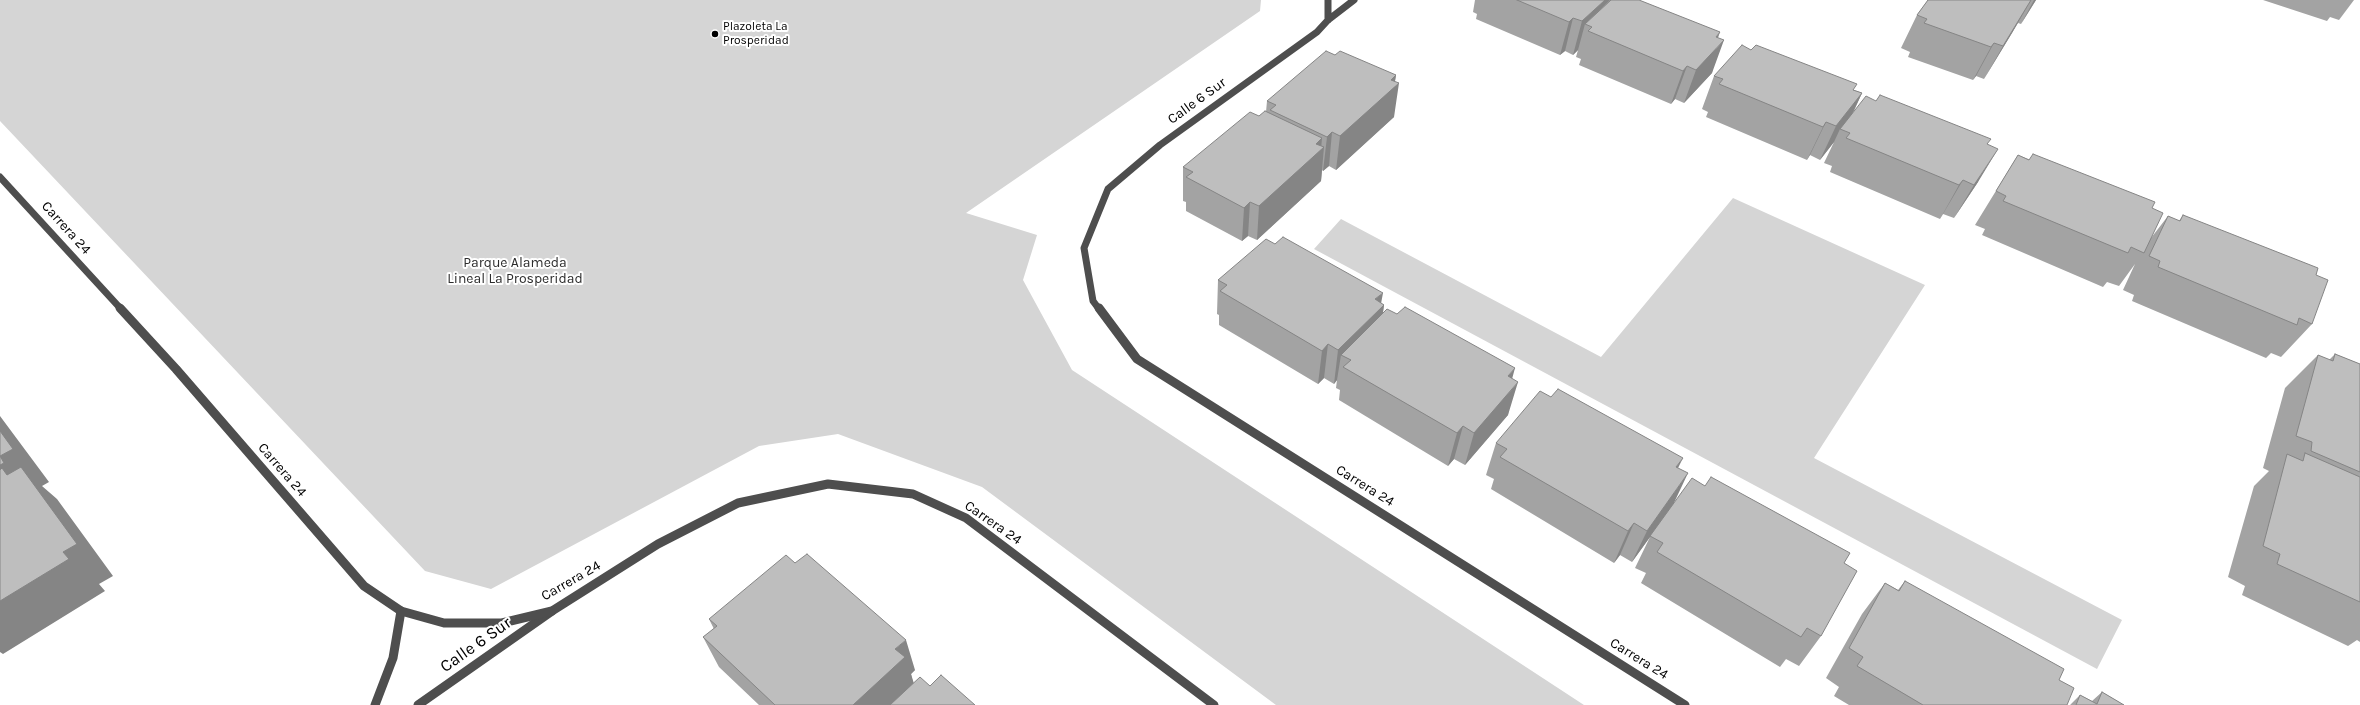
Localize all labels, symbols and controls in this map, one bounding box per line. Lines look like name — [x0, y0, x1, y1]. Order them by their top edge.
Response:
place label: Plazoleta La Prosperidad — [723, 20, 789, 48]
marker: Plazoleta La Prosperidad — [710, 29, 720, 39]
street label: Calle 6 Sur — [1165, 74, 1229, 128]
street label: Carrera 24 — [38, 198, 94, 258]
park label: Parque Alameda Lineal La Prosperidad — [447, 255, 583, 288]
street label: Carrera 24 — [254, 440, 310, 500]
street label: Carrera 24 — [1333, 461, 1397, 511]
street label: Carrera 24 — [961, 497, 1025, 549]
street label: Carrera 24 — [538, 557, 604, 605]
street label: Calle 6 Sur — [436, 613, 516, 677]
street label: Carrera 24 — [1607, 634, 1671, 684]

